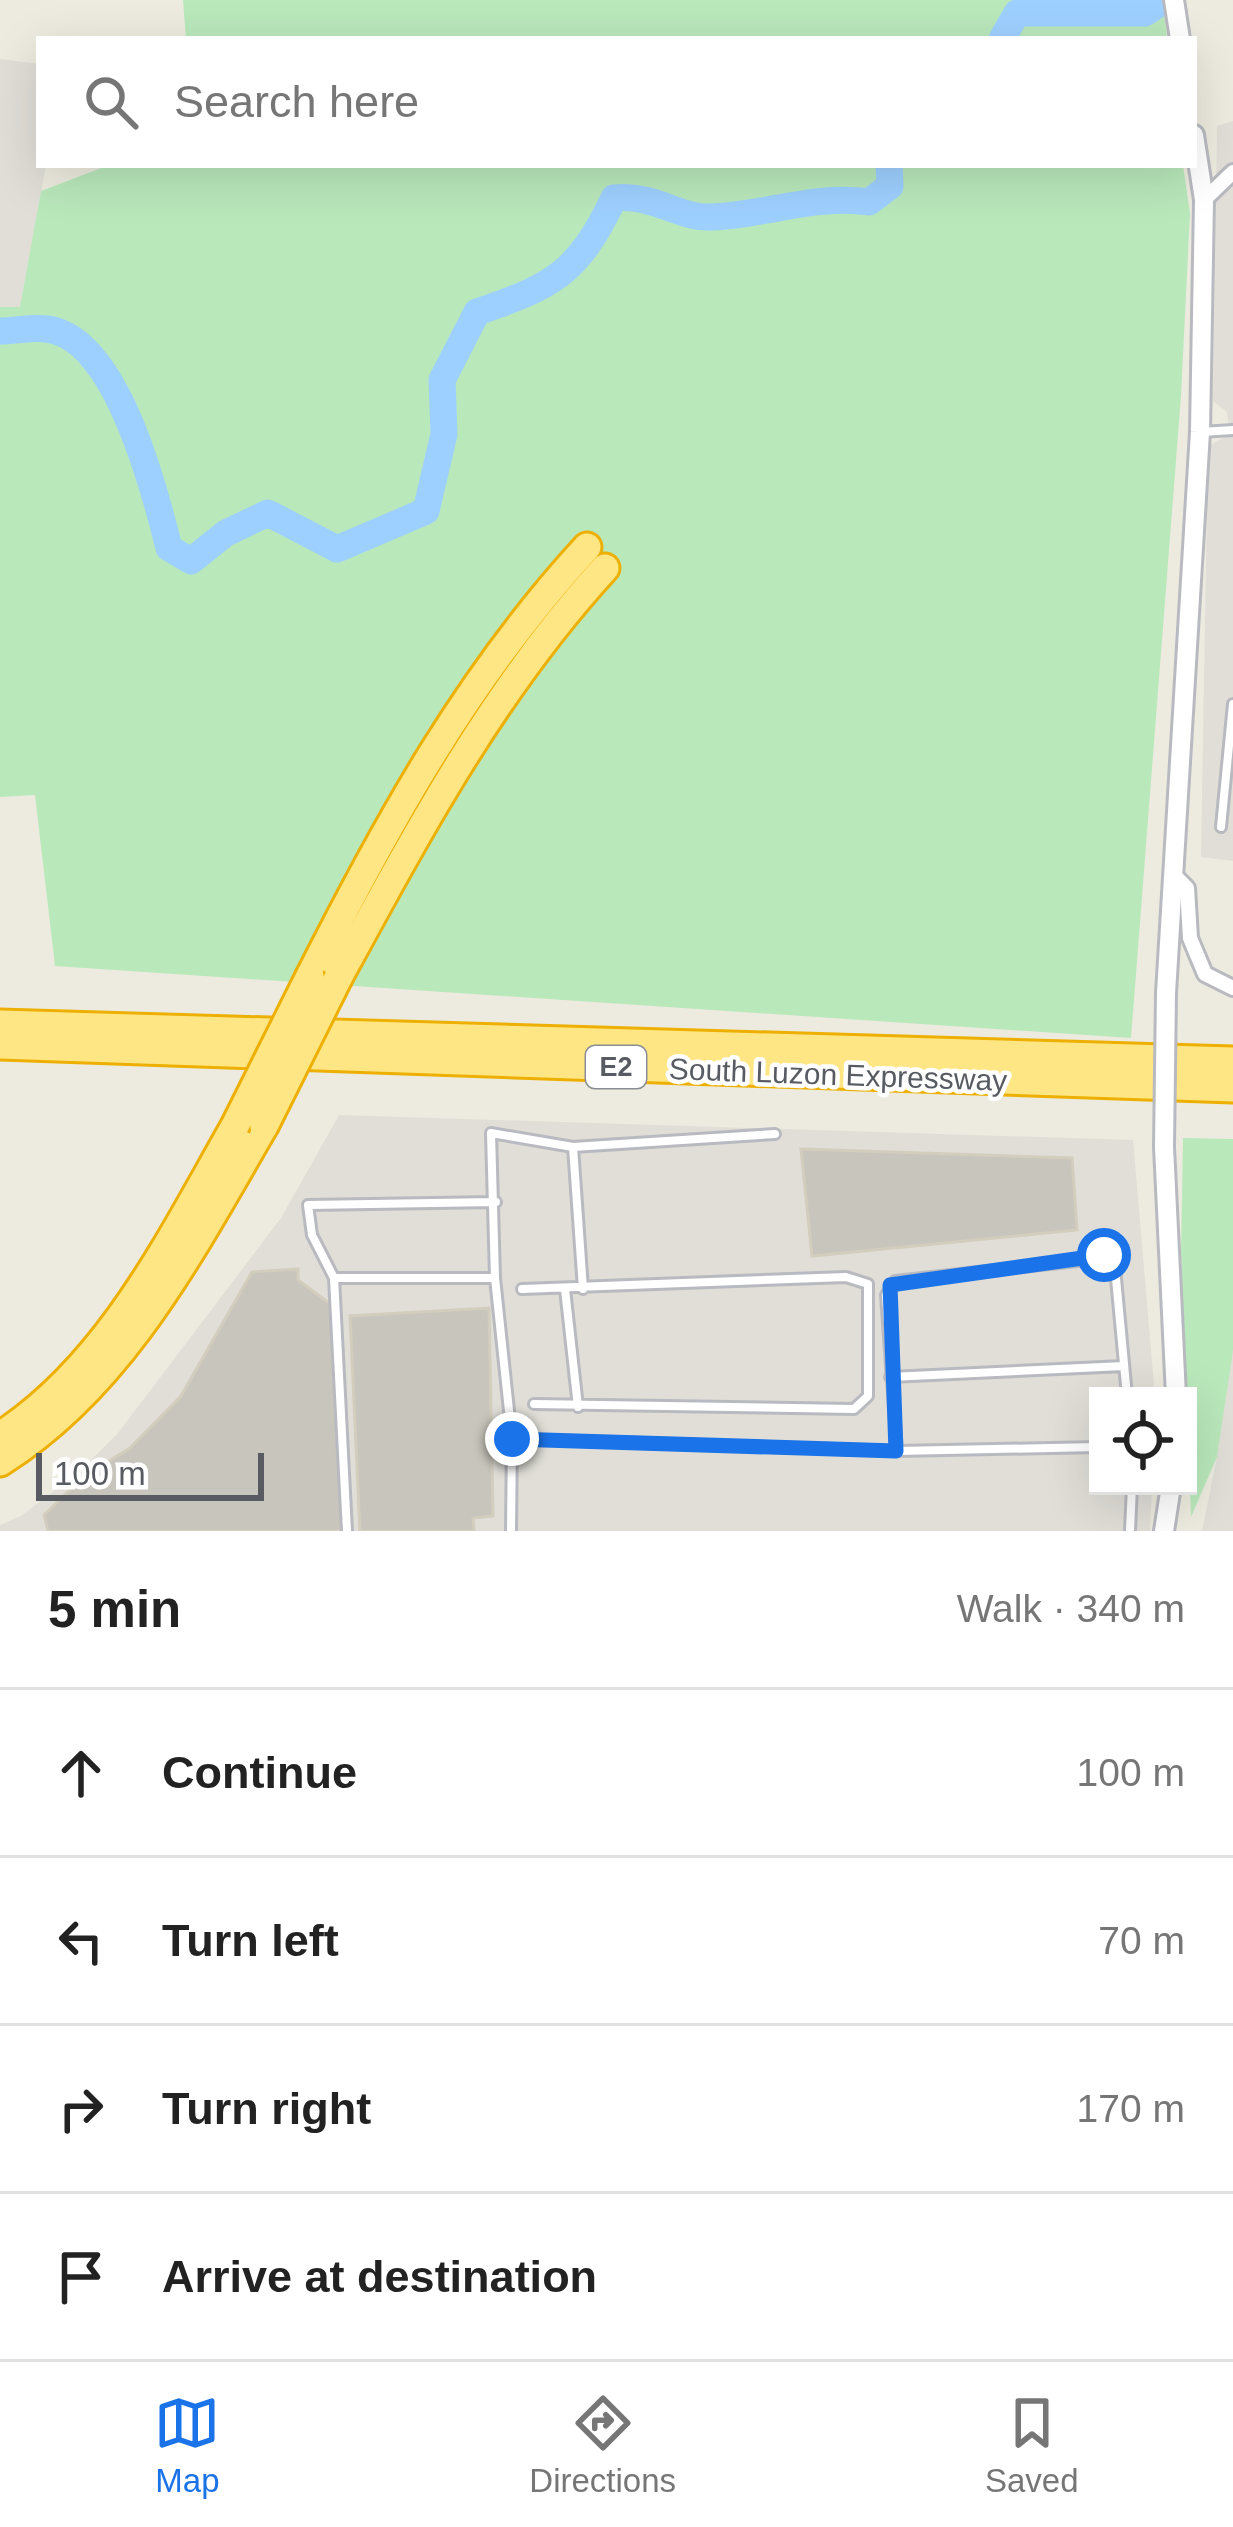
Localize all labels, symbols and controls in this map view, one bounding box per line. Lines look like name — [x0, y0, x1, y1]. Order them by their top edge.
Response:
search box — [36, 36, 1197, 168]
icon: search — [78, 69, 144, 135]
text: Search here — [174, 76, 419, 127]
road number: E2 — [586, 1046, 646, 1088]
street label: South Luzon Expressway — [668, 1052, 1008, 1097]
route start — [1077, 1228, 1131, 1282]
map controls — [1089, 1387, 1197, 1495]
button: locate — [1089, 1387, 1197, 1495]
route end — [485, 1412, 539, 1466]
scale bar — [36, 1447, 264, 1500]
text: 100 m — [54, 1455, 146, 1492]
text: 5 min — [48, 1581, 181, 1638]
text: Walk · 340 m — [957, 1587, 1185, 1630]
icon: ahead — [48, 1740, 114, 1806]
text: Continue — [162, 1747, 357, 1798]
text: 100 m — [1077, 1751, 1185, 1794]
icon: left — [48, 1908, 114, 1974]
text: Turn left — [162, 1915, 339, 1966]
text: 70 m — [1098, 1919, 1185, 1962]
icon: right — [48, 2076, 114, 2142]
text: Turn right — [162, 2083, 371, 2134]
text: 170 m — [1077, 2087, 1185, 2130]
icon: arrive — [48, 2244, 114, 2310]
text: Arrive at destination — [162, 2251, 597, 2302]
tab: Map — [154, 2390, 220, 2500]
tab: Directions — [529, 2390, 676, 2500]
tab: Saved — [985, 2390, 1079, 2500]

